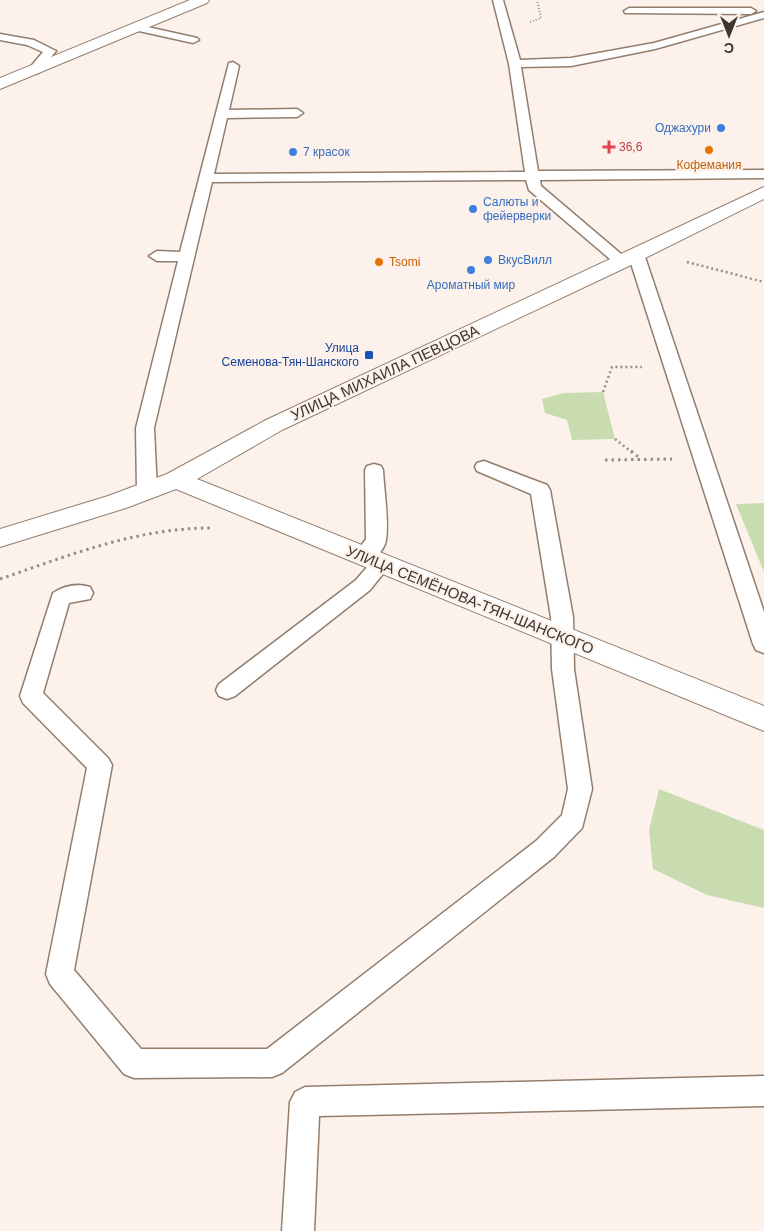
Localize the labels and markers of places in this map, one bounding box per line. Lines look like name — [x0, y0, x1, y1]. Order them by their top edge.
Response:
place label: Оджахури — [655, 121, 711, 135]
marker: Оджахури — [715, 122, 727, 134]
place label: 36,6 — [619, 140, 643, 154]
marker: 36,6 — [603, 141, 615, 153]
marker: Кофемания — [703, 144, 715, 156]
place label: 7 красок — [303, 145, 350, 159]
marker: 7 красок — [287, 146, 299, 158]
place label: Кофемания — [677, 158, 741, 172]
place label: Салюты и фейерверки — [483, 195, 551, 223]
marker: Салюты и фейерверки — [467, 203, 479, 215]
place label: ВкусВилл — [498, 253, 552, 267]
marker: ВкусВилл — [482, 254, 494, 266]
place label: Tsomi — [389, 255, 420, 269]
marker: Tsomi — [373, 256, 385, 268]
marker: Ароматный мир — [465, 264, 477, 276]
place label: Ароматный мир — [427, 278, 516, 292]
place label: Улица Семенова-Тян-Шанского — [222, 341, 359, 369]
marker: Улица Семенова-Тян-Шанского — [363, 349, 375, 361]

